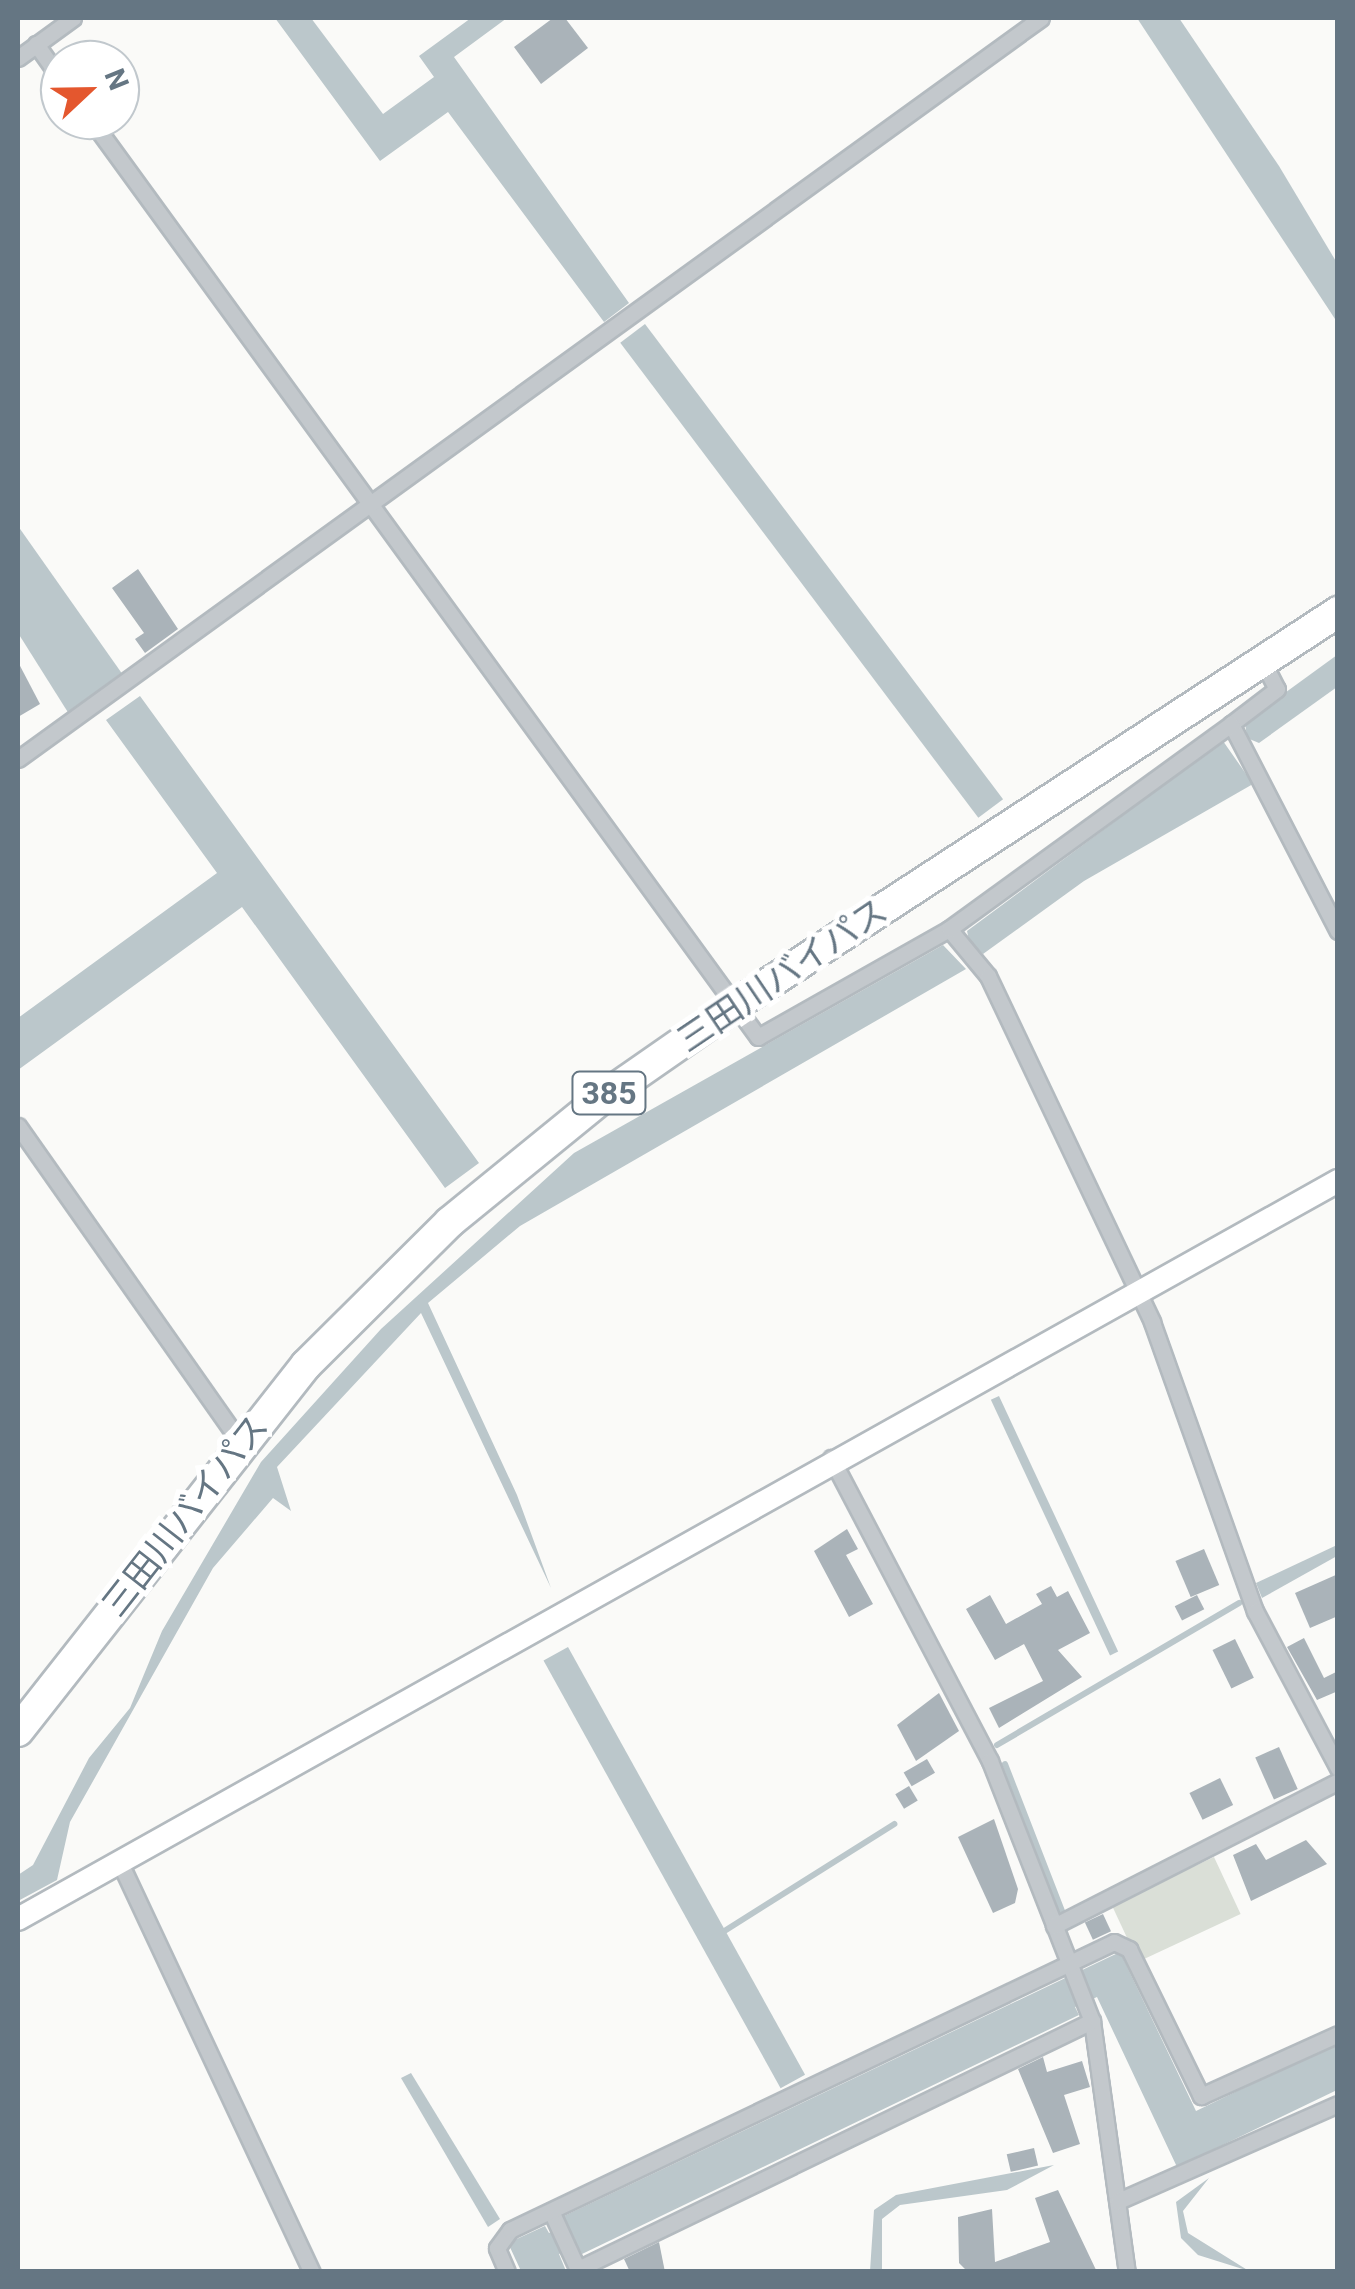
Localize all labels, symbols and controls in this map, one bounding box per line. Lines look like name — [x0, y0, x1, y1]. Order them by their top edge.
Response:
north arrow — [40, 40, 140, 140]
text: N — [97, 64, 135, 95]
street label: 三田川バイパス — [670, 890, 896, 1062]
road number: 385 — [569, 1066, 649, 1120]
street label: 三田川バイパス — [94, 1407, 278, 1625]

